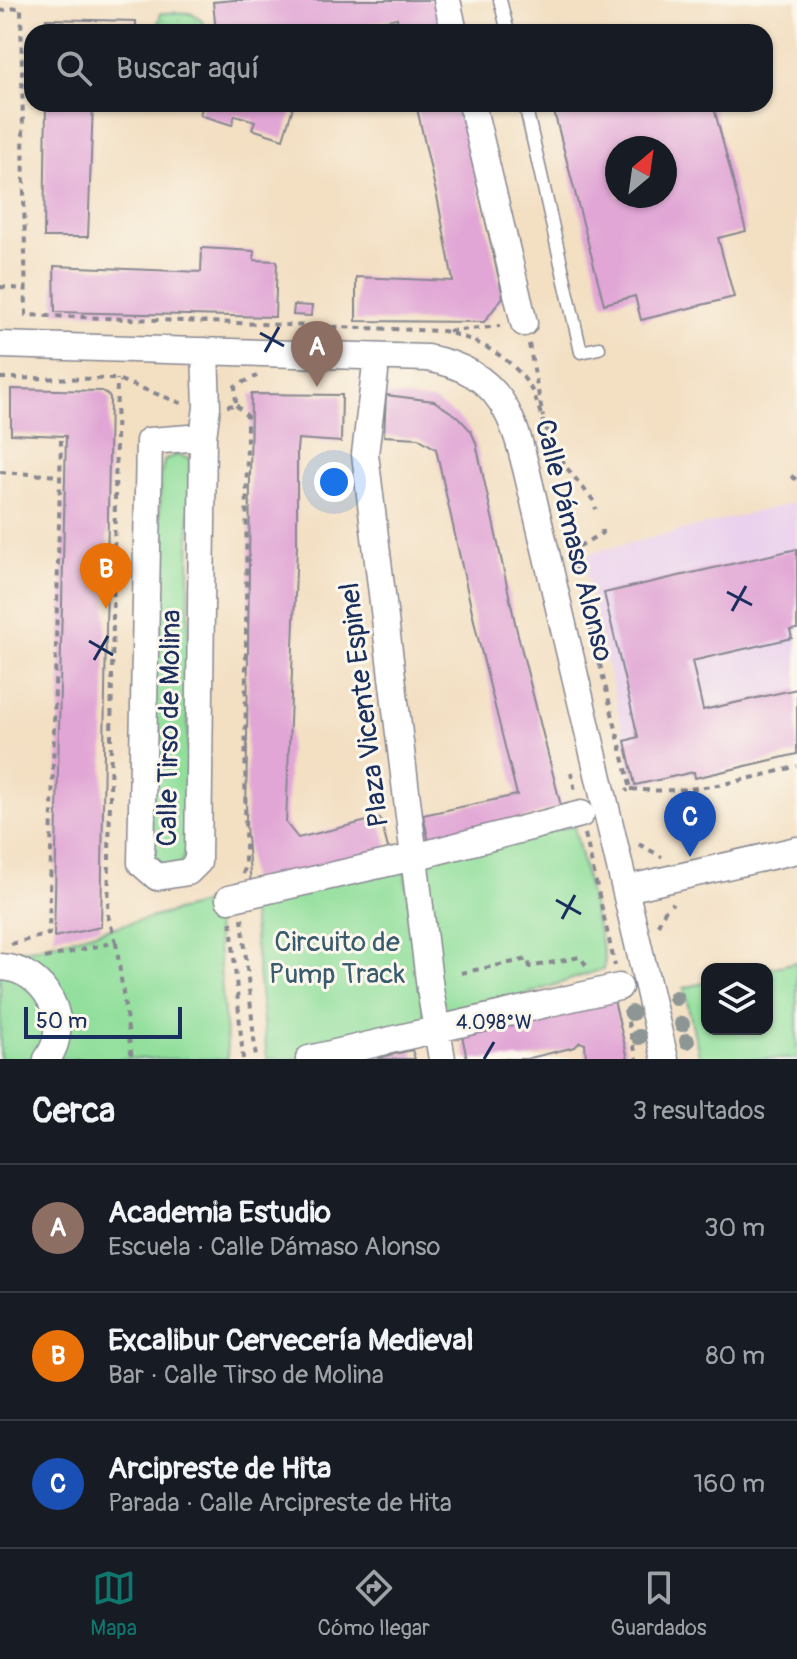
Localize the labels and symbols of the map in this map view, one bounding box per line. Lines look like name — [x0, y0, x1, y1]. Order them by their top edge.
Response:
north arrow — [605, 136, 677, 208]
pin: A — [291, 321, 343, 387]
street label: Calle Dámaso Alonso — [527, 416, 621, 665]
your location — [314, 462, 354, 502]
pin: B — [80, 543, 132, 609]
street label: Plaza Vicente Espinel — [332, 581, 397, 829]
street label: Calle Tirso de Molina — [150, 609, 189, 847]
pin: C — [664, 791, 716, 857]
park label: Circuito de Pump Track — [269, 925, 406, 992]
scale bar — [24, 1003, 182, 1039]
text: 4.098°W — [456, 1010, 532, 1035]

